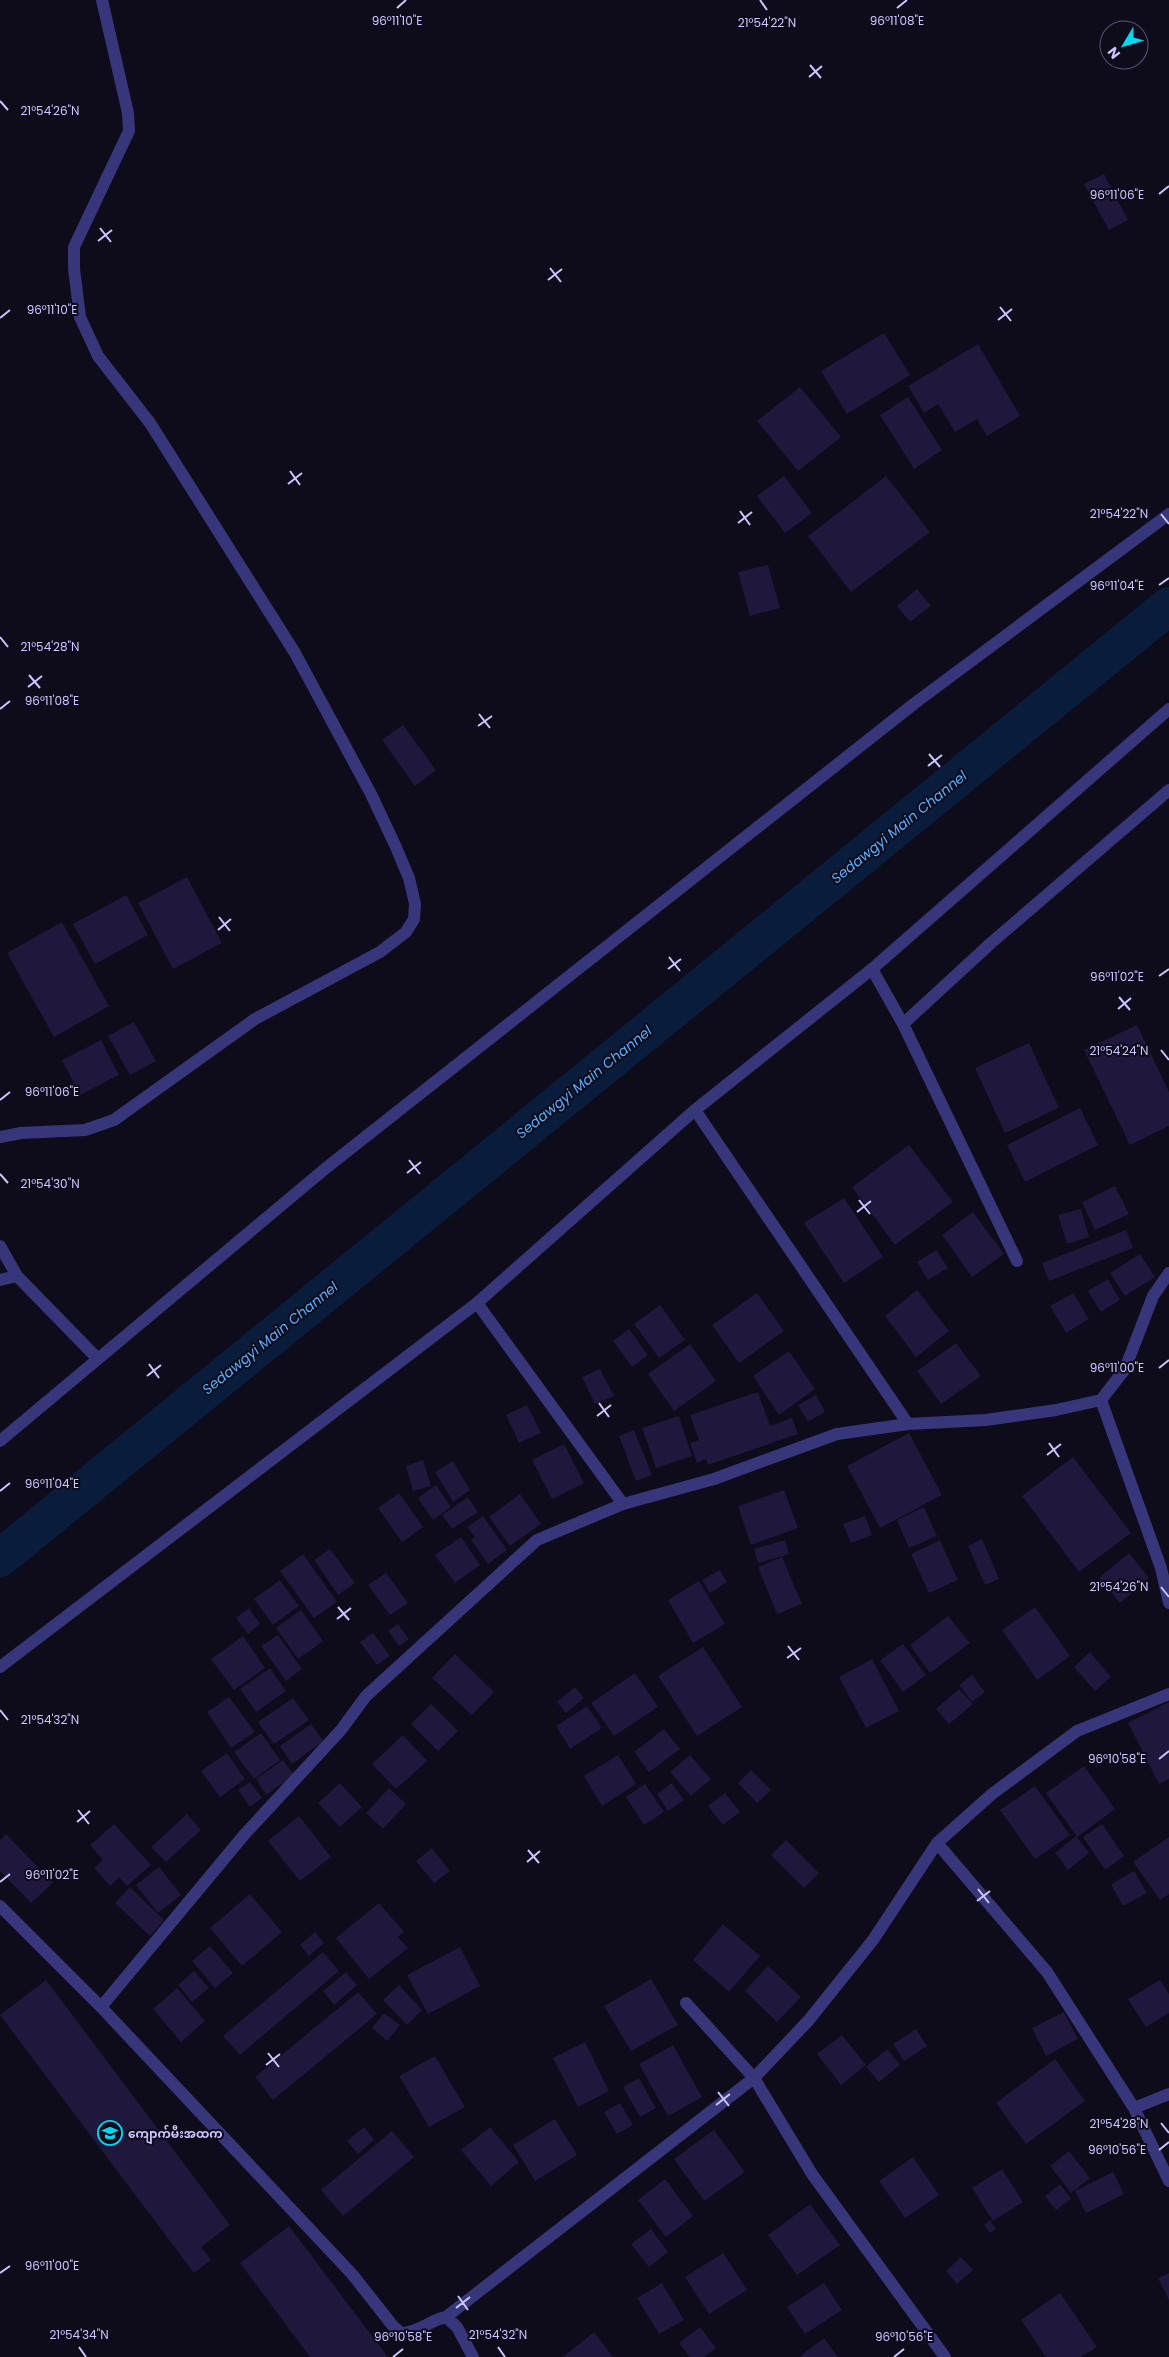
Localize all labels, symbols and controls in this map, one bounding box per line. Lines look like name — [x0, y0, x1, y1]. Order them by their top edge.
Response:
text: 96°11'10"E — [372, 12, 422, 29]
text: 96°11'08"E — [870, 12, 924, 29]
text: 21°54'22"N — [738, 14, 796, 31]
north arrow — [1099, 20, 1149, 70]
text: N — [1103, 43, 1125, 63]
text: 21°54'26"N — [20, 102, 80, 119]
text: 96°11'06"E — [1090, 186, 1144, 203]
text: 96°11'10"E — [27, 301, 77, 318]
text: 21°54'22"N — [1090, 505, 1148, 522]
text: 96°11'04"E — [1090, 577, 1144, 594]
text: 21°54'28"N — [20, 638, 80, 655]
text: 96°11'08"E — [25, 692, 79, 709]
water label: Sedawgyi Main Channel — [827, 766, 972, 888]
text: 96°11'02"E — [1090, 968, 1144, 985]
water label: Sedawgyi Main Channel — [512, 1021, 657, 1143]
text: 21°54'24"N — [1089, 1042, 1149, 1059]
text: 96°11'06"E — [25, 1083, 79, 1100]
text: 21°54'30"N — [20, 1175, 80, 1192]
water label: Sedawgyi Main Channel — [198, 1277, 343, 1399]
text: 96°11'00"E — [1090, 1359, 1144, 1376]
text: 96°11'04"E — [25, 1475, 79, 1492]
text: 21°54'26"N — [1089, 1578, 1149, 1595]
text: 21°54'32"N — [21, 1711, 79, 1728]
text: 96°10'58"E — [1088, 1750, 1146, 1767]
text: 96°11'02"E — [25, 1866, 79, 1883]
text: 21°54'28"N — [1089, 2115, 1149, 2132]
school or university icon: ကျောက်မီးအထက — [97, 2120, 123, 2146]
place label: ကျောက်မီးအထက — [128, 2124, 223, 2145]
text: 96°10'56"E — [1088, 2141, 1146, 2158]
text: 96°11'00"E — [25, 2257, 79, 2274]
text: 21°54'34"N — [49, 2326, 109, 2343]
text: 21°54'32"N — [469, 2326, 527, 2343]
text: 96°10'58"E — [374, 2328, 432, 2345]
text: 96°10'56"E — [875, 2328, 933, 2345]

